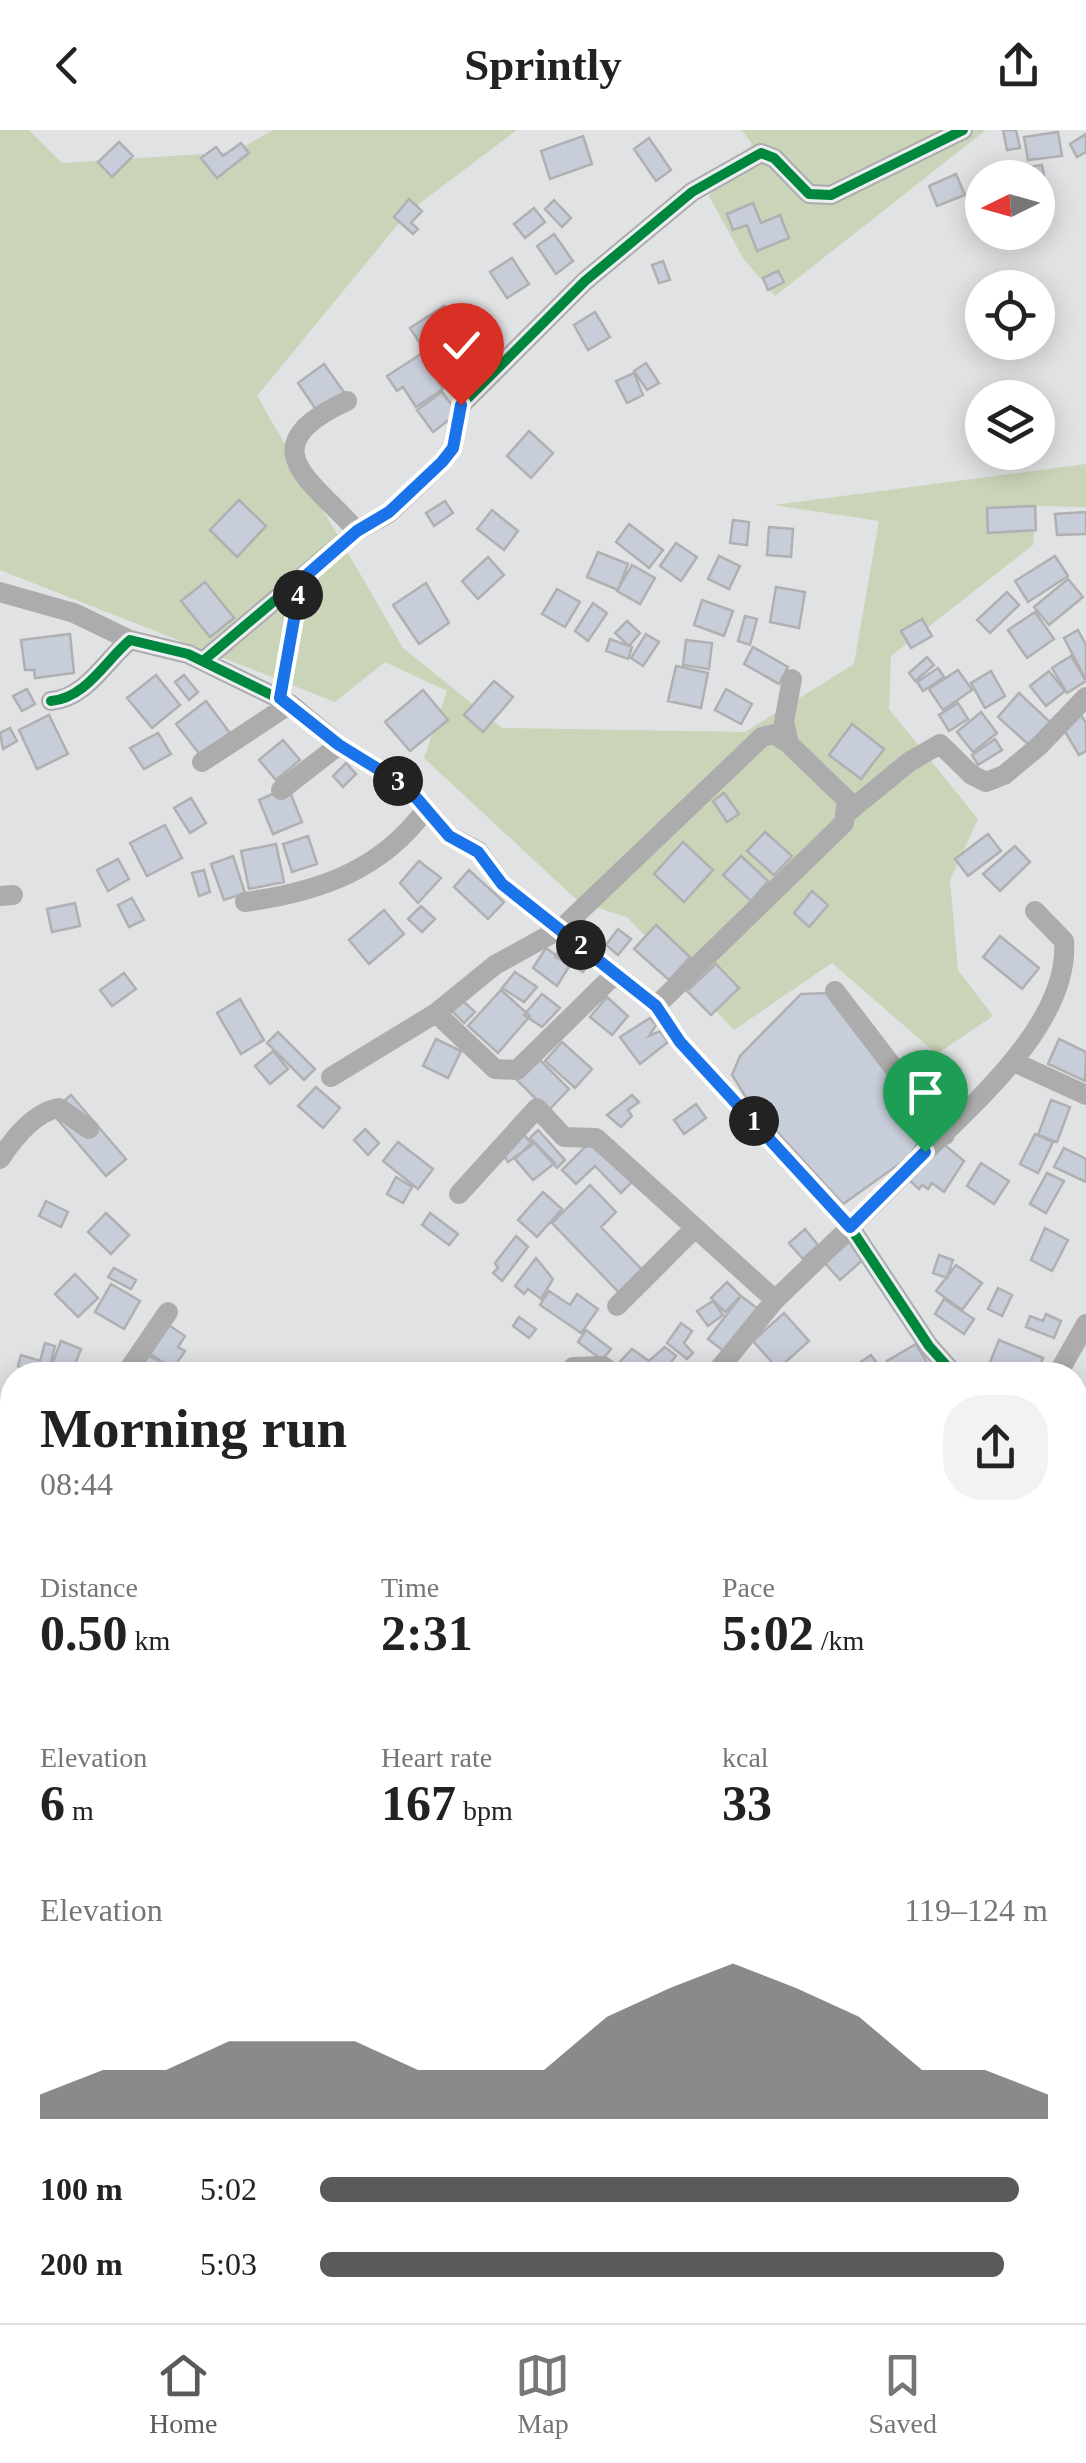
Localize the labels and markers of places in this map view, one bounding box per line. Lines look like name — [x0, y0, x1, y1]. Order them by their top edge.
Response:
pin — [419, 303, 504, 406]
pin: 4 — [273, 570, 323, 620]
pin: 3 — [373, 756, 423, 806]
pin: 2 — [556, 920, 606, 970]
pin — [883, 1050, 968, 1153]
pin: 1 — [729, 1096, 779, 1146]

